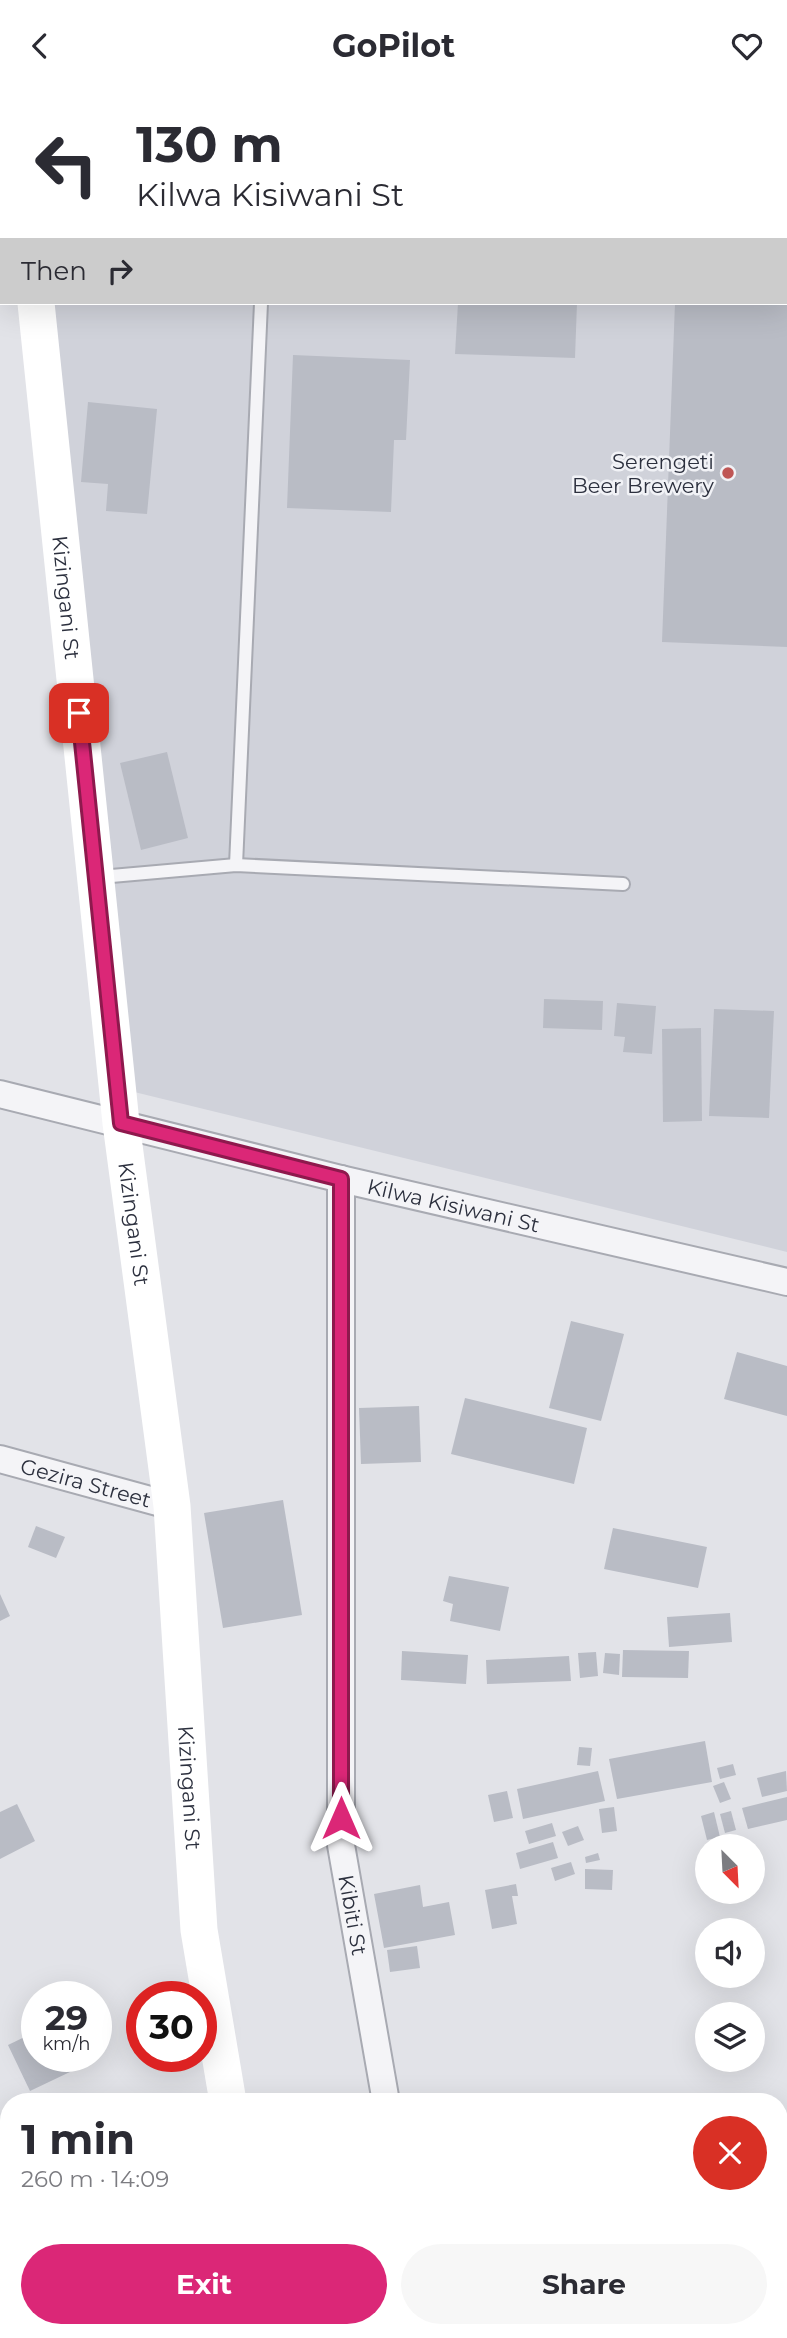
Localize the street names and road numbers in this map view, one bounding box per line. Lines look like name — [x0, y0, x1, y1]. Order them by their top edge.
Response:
street label: Kizingani St — [48, 534, 85, 661]
street label: Kizingani St — [114, 1160, 155, 1287]
street label: Kilwa Kisiwani St — [365, 1173, 542, 1237]
street label: Gezira Street — [18, 1453, 154, 1512]
street label: Kizingani St — [173, 1725, 206, 1851]
street label: Kibiti St — [334, 1873, 373, 1957]

